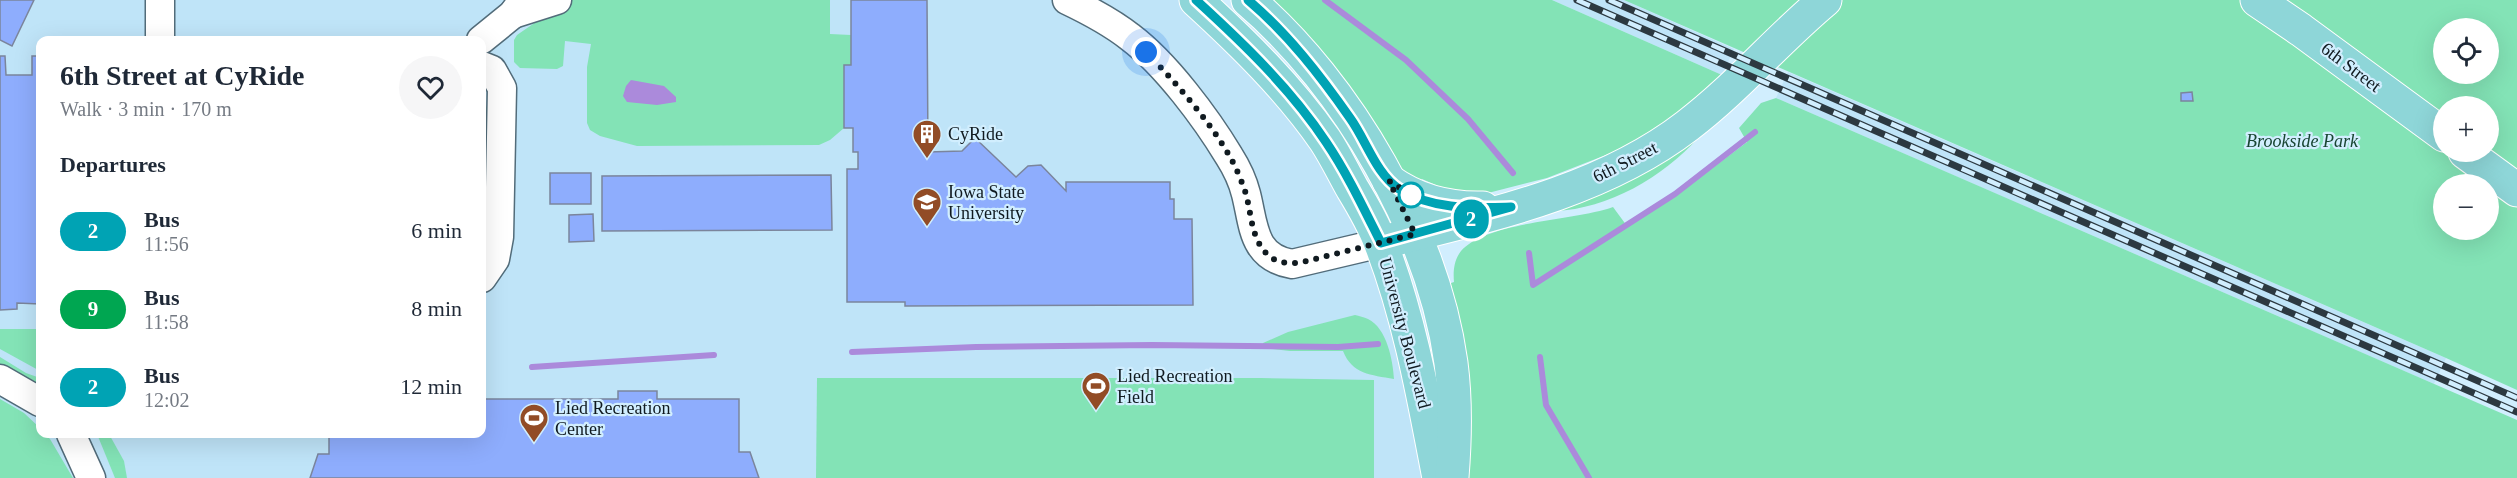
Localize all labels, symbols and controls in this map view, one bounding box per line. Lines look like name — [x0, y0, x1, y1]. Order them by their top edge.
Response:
map controls — [2433, 18, 2499, 240]
button: locate — [2433, 18, 2499, 84]
your location — [1131, 37, 1161, 67]
street label: 6th Street — [2317, 38, 2385, 96]
button: heart — [399, 56, 462, 119]
text: 6th Street at CyRide — [60, 60, 304, 91]
button: + — [2433, 96, 2499, 162]
text: Walk · 3 min · 170 m — [60, 98, 232, 120]
building icon: CyRide — [911, 118, 943, 160]
place label: CyRide — [948, 124, 1003, 144]
park label: Brookside Park — [2246, 131, 2359, 151]
street label: 6th Street — [1589, 137, 1661, 187]
text: Departures — [60, 152, 166, 177]
button: − — [2433, 174, 2499, 240]
place label: Iowa State University — [948, 182, 1024, 223]
unlabelled marker — [1398, 182, 1424, 208]
school or university icon: Iowa State University — [911, 186, 943, 228]
line badge: 2 — [1452, 200, 1490, 238]
text: Bus — [144, 207, 179, 232]
text: 2 — [1466, 207, 1476, 231]
text: 6 min — [411, 218, 462, 243]
text: 2 — [88, 219, 98, 243]
text: 11:56 — [144, 233, 189, 255]
street label: University Boulevard — [1375, 255, 1435, 411]
text: Bus — [144, 285, 179, 310]
text: 8 min — [411, 296, 462, 321]
text: 9 — [88, 297, 98, 321]
text: 11:58 — [144, 311, 189, 333]
text: Bus — [144, 363, 179, 388]
place label: Lied Recreation Field — [1117, 366, 1232, 407]
sports icon: Lied Recreation Field — [1080, 370, 1112, 412]
text: 12 min — [400, 374, 462, 399]
text: 2 — [88, 375, 98, 399]
text: 12:02 — [144, 389, 190, 411]
place label: Lied Recreation Center — [555, 398, 670, 439]
sports icon: Lied Recreation Center — [518, 402, 550, 444]

